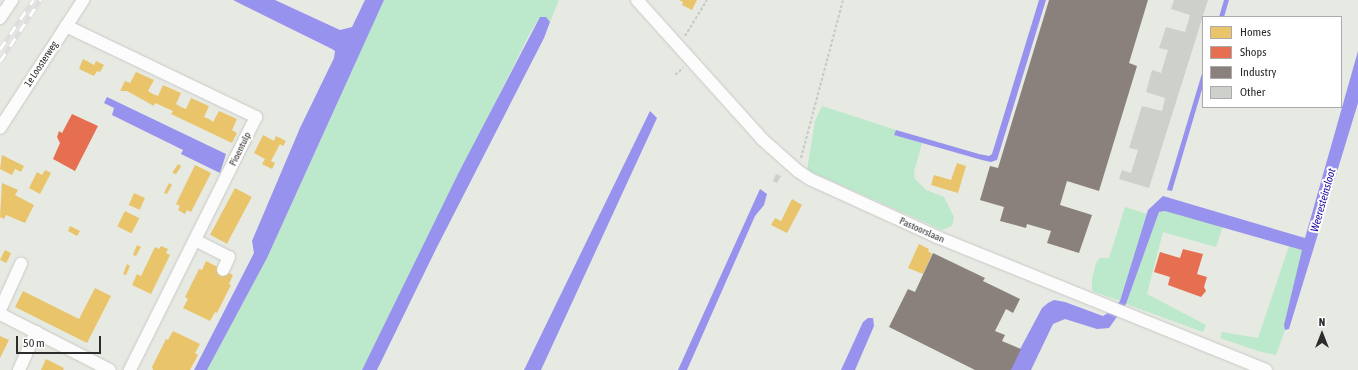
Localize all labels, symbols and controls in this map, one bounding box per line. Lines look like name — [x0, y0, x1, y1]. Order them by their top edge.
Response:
legend — [1202, 16, 1342, 108]
text: Homes — [1240, 25, 1271, 39]
street label: 1e Loosterweg — [22, 39, 60, 89]
text: Shops — [1240, 45, 1266, 59]
text: Industry — [1240, 65, 1277, 79]
text: Other — [1240, 85, 1265, 99]
street label: Pioentulp — [227, 130, 253, 168]
water label: Weeresteinsloot — [1308, 167, 1338, 233]
street label: Pastoorslaan — [897, 215, 947, 245]
north arrow — [1302, 314, 1342, 354]
text: N — [1319, 316, 1325, 328]
scale bar — [18, 328, 103, 354]
text: 50 m — [23, 336, 45, 350]

